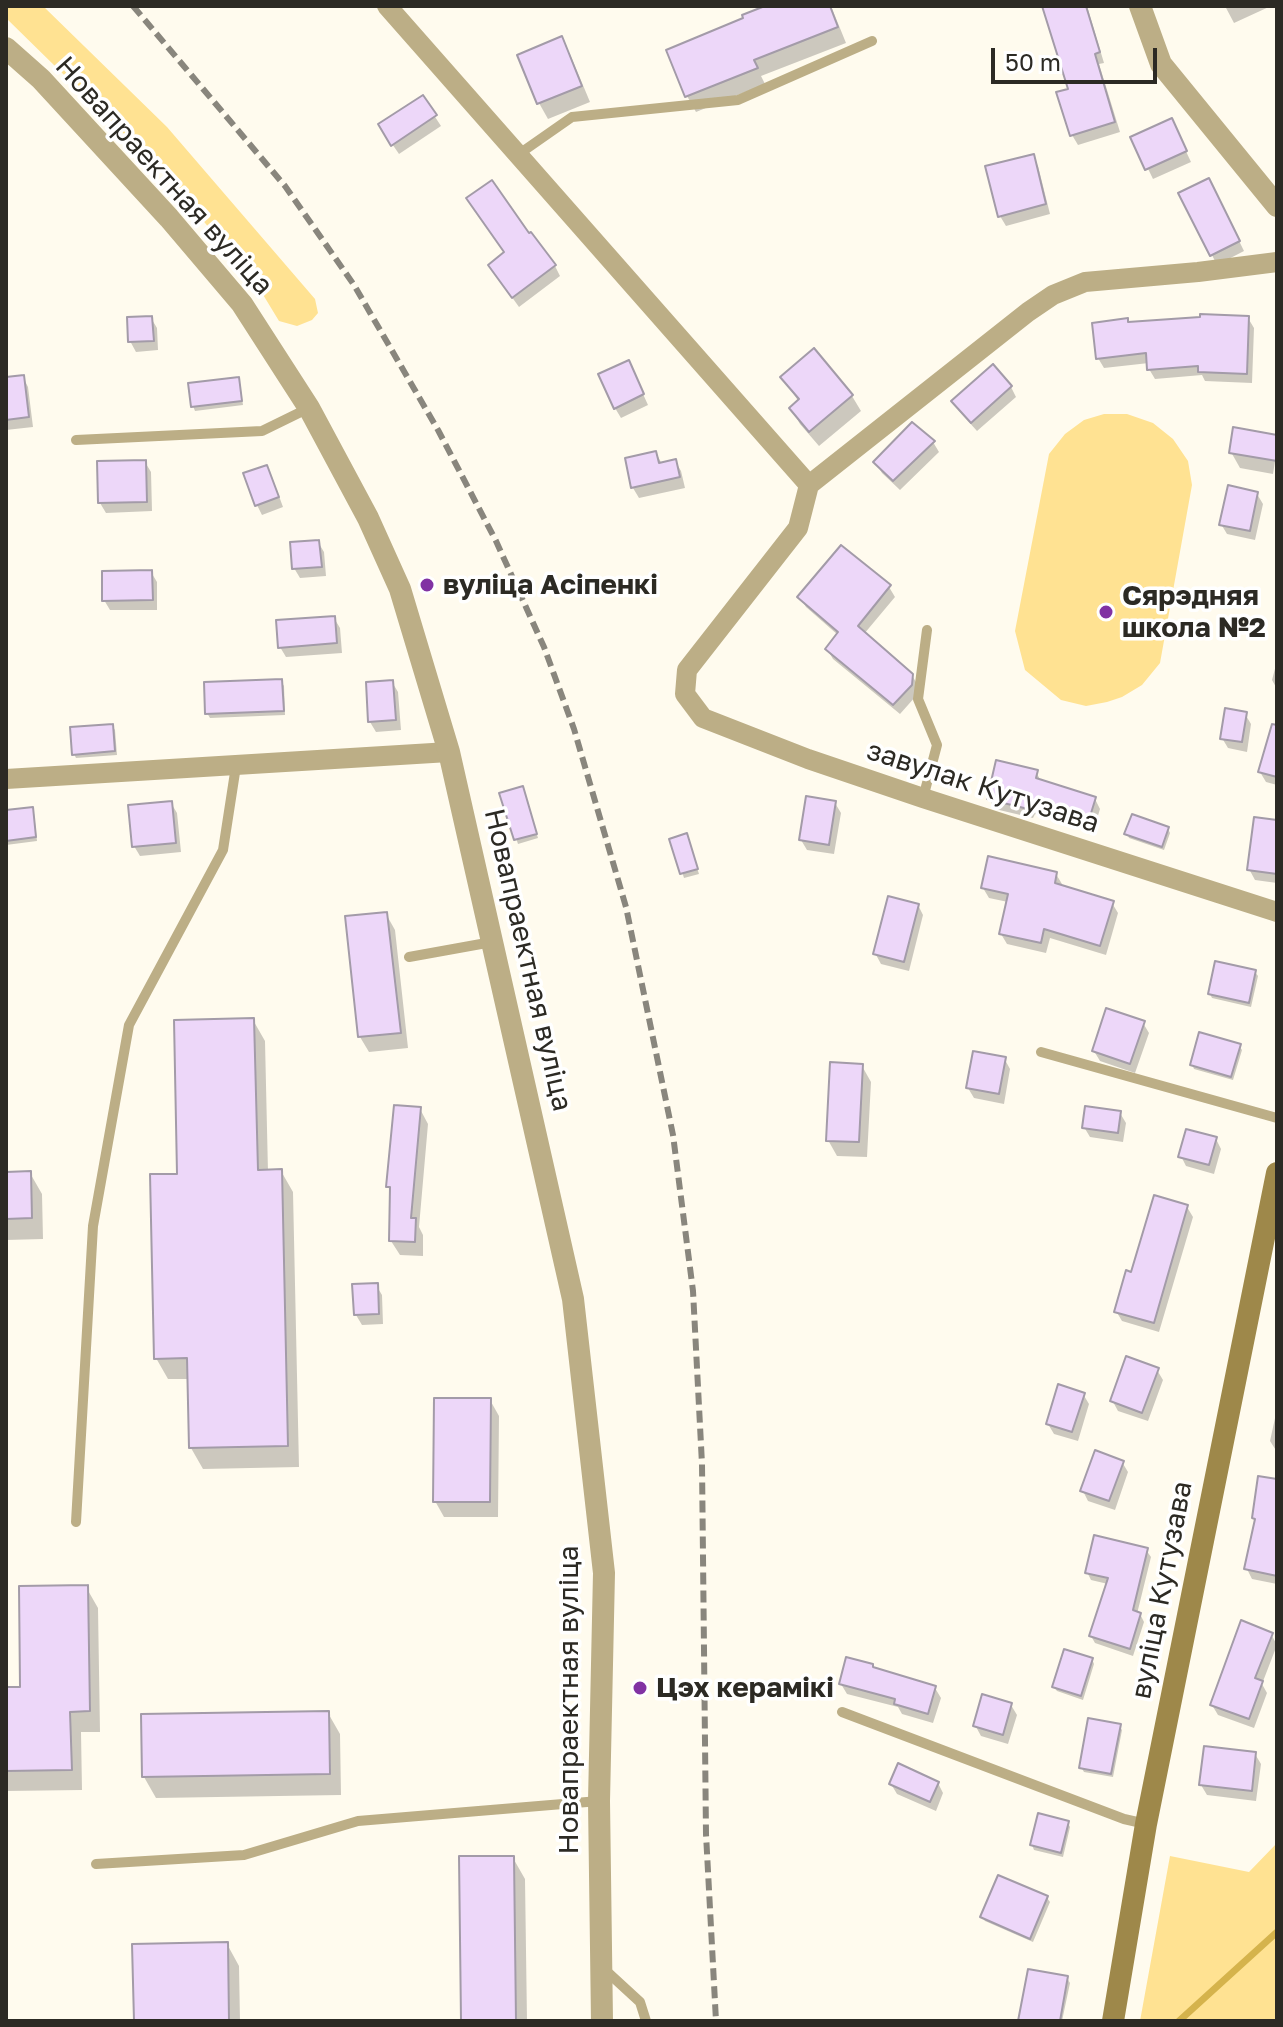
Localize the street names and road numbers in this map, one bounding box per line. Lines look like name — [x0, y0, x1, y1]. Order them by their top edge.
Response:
street label: Новапраектная вуліца — [48, 50, 280, 302]
street label: завулак Кутузава — [863, 734, 1103, 840]
street label: Новапраектная вуліца — [477, 806, 579, 1114]
street label: вуліца Кутузава — [1124, 1478, 1200, 1702]
street label: Новапраектная вуліца — [552, 1545, 586, 1855]

